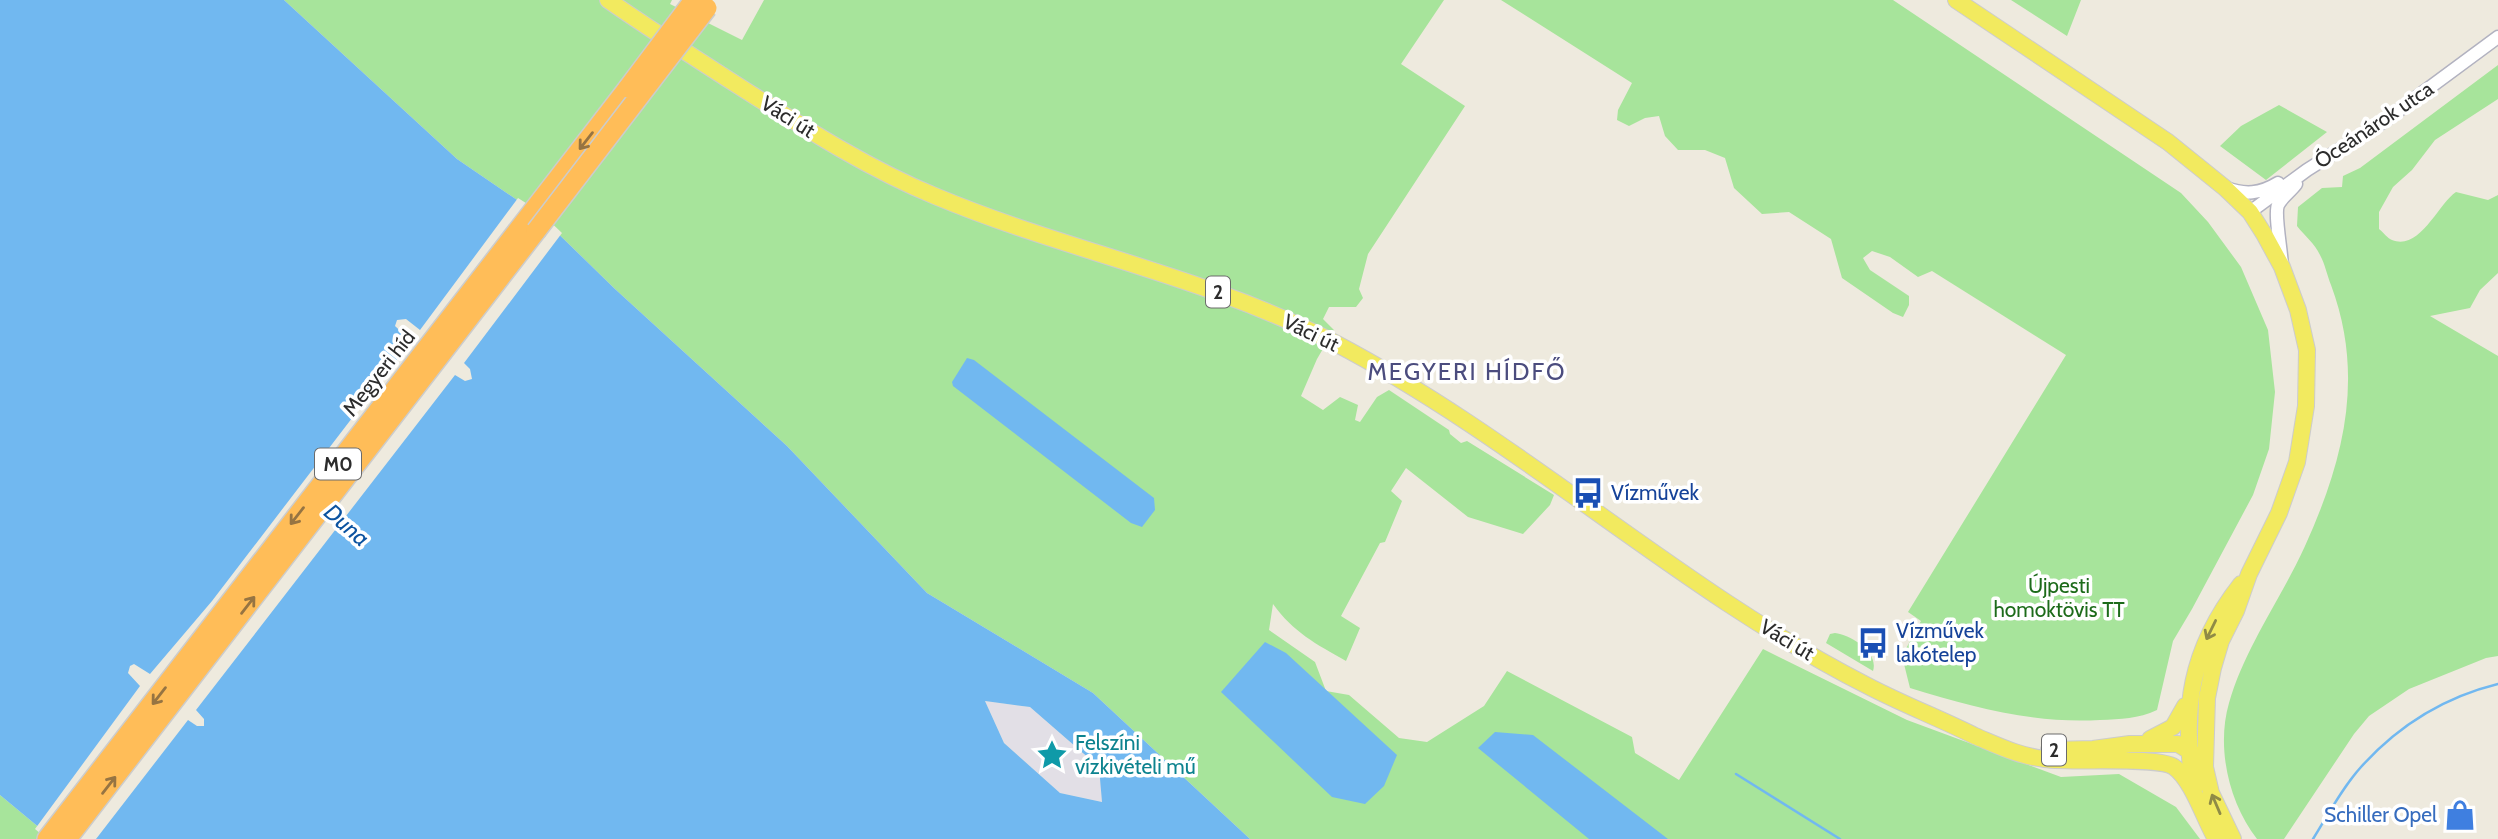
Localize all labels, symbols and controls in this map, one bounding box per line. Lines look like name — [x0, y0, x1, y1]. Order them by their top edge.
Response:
street label: Óceánárok utca — [2310, 76, 2438, 173]
street label: Váci út — [757, 90, 820, 143]
one-way arrow — [578, 132, 593, 150]
road number: 2 — [1206, 276, 1230, 308]
street label: Váci út — [1279, 308, 1343, 357]
street label: Megyeri híd — [337, 325, 420, 421]
district label: MEGYERI HÍDFŐ — [1368, 357, 1566, 386]
road number: M0 — [315, 449, 361, 480]
bus stop icon: Vízművek — [1571, 476, 1605, 510]
place label: Vízművek — [1611, 480, 1699, 505]
water label: Duna — [319, 498, 375, 552]
one-way arrow — [290, 506, 305, 524]
park label: Újpesti homoktövis TT — [1993, 573, 2125, 622]
one-way arrow — [240, 596, 255, 615]
street label: Váci út — [1756, 614, 1819, 665]
place label: Vízművek lakótelep — [1896, 618, 1984, 667]
one-way arrow — [2204, 619, 2217, 640]
bus stop icon: Vízművek lakótelep — [1856, 626, 1890, 660]
one-way arrow — [151, 686, 166, 705]
place label: Felszíni vízkivételi mű — [1075, 730, 1196, 779]
road number: 2 — [2042, 734, 2066, 765]
place icon: Felszíni vízkivételi mű — [1035, 738, 1069, 772]
one-way arrow — [101, 776, 116, 795]
one-way arrow — [2209, 794, 2222, 815]
shop icon: Schiller Opel — [2443, 798, 2477, 832]
place label: Schiller Opel — [2324, 802, 2437, 827]

